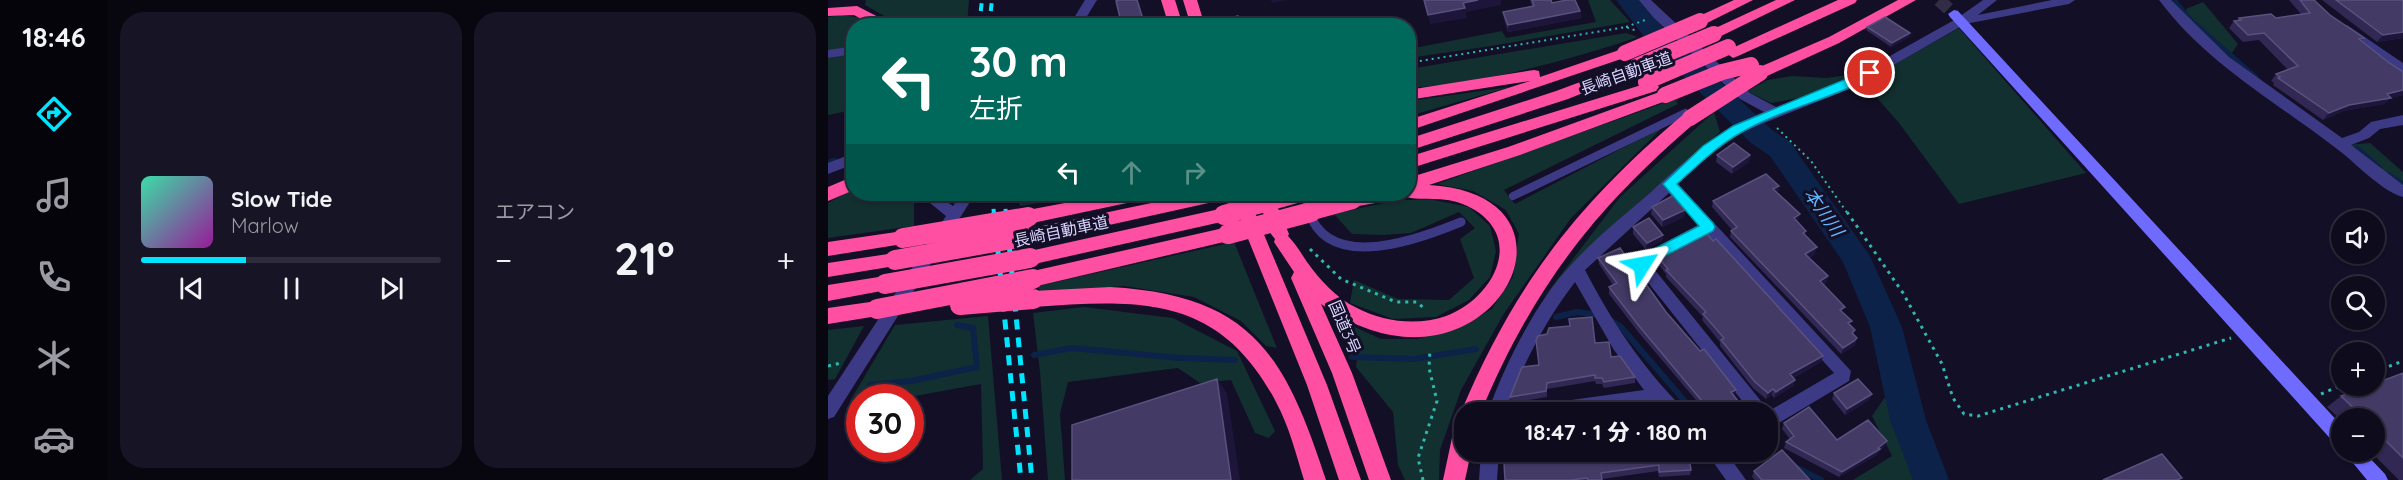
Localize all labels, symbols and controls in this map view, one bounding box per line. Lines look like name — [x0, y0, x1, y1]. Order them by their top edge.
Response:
text: 18:46 — [22, 20, 86, 54]
text: 30 m — [969, 35, 1068, 88]
icon: left — [870, 42, 948, 120]
street label: 長崎自動車道 — [1577, 47, 1675, 99]
pin — [1844, 47, 1895, 98]
icon: arrive — [1853, 56, 1886, 89]
text: 左折 — [969, 91, 1023, 125]
icon: directions — [33, 93, 75, 135]
icon: left — [1052, 156, 1085, 189]
icon: ahead — [1115, 156, 1148, 189]
icon: right — [1178, 156, 1211, 189]
icon: music — [33, 174, 75, 216]
water label: 本川川 — [1799, 183, 1850, 242]
text: Slow Tide — [231, 185, 332, 213]
text: エアコン — [495, 199, 575, 224]
map controls — [2331, 210, 2385, 462]
button: sound — [2331, 210, 2385, 264]
street label: 長崎自動車道 — [1012, 211, 1110, 251]
text: Marlow — [231, 213, 299, 238]
text: 21° — [614, 230, 675, 286]
position arrow — [1610, 233, 1674, 297]
text: − — [495, 239, 512, 280]
text: + — [776, 239, 795, 280]
icon: phone — [33, 256, 75, 298]
icon: previous — [175, 272, 208, 305]
icon: pause — [275, 272, 308, 305]
icon: next — [375, 272, 408, 305]
button: search — [2331, 276, 2385, 330]
street label: 国道3号 — [1325, 297, 1365, 357]
icon: climate — [33, 337, 75, 379]
button: + — [2331, 342, 2385, 396]
speed limit sign: 30 — [846, 384, 924, 462]
button: − — [2331, 408, 2385, 462]
icon: car — [33, 418, 75, 460]
text: 18:47 · 1 分 · 180 m — [1525, 418, 1707, 446]

